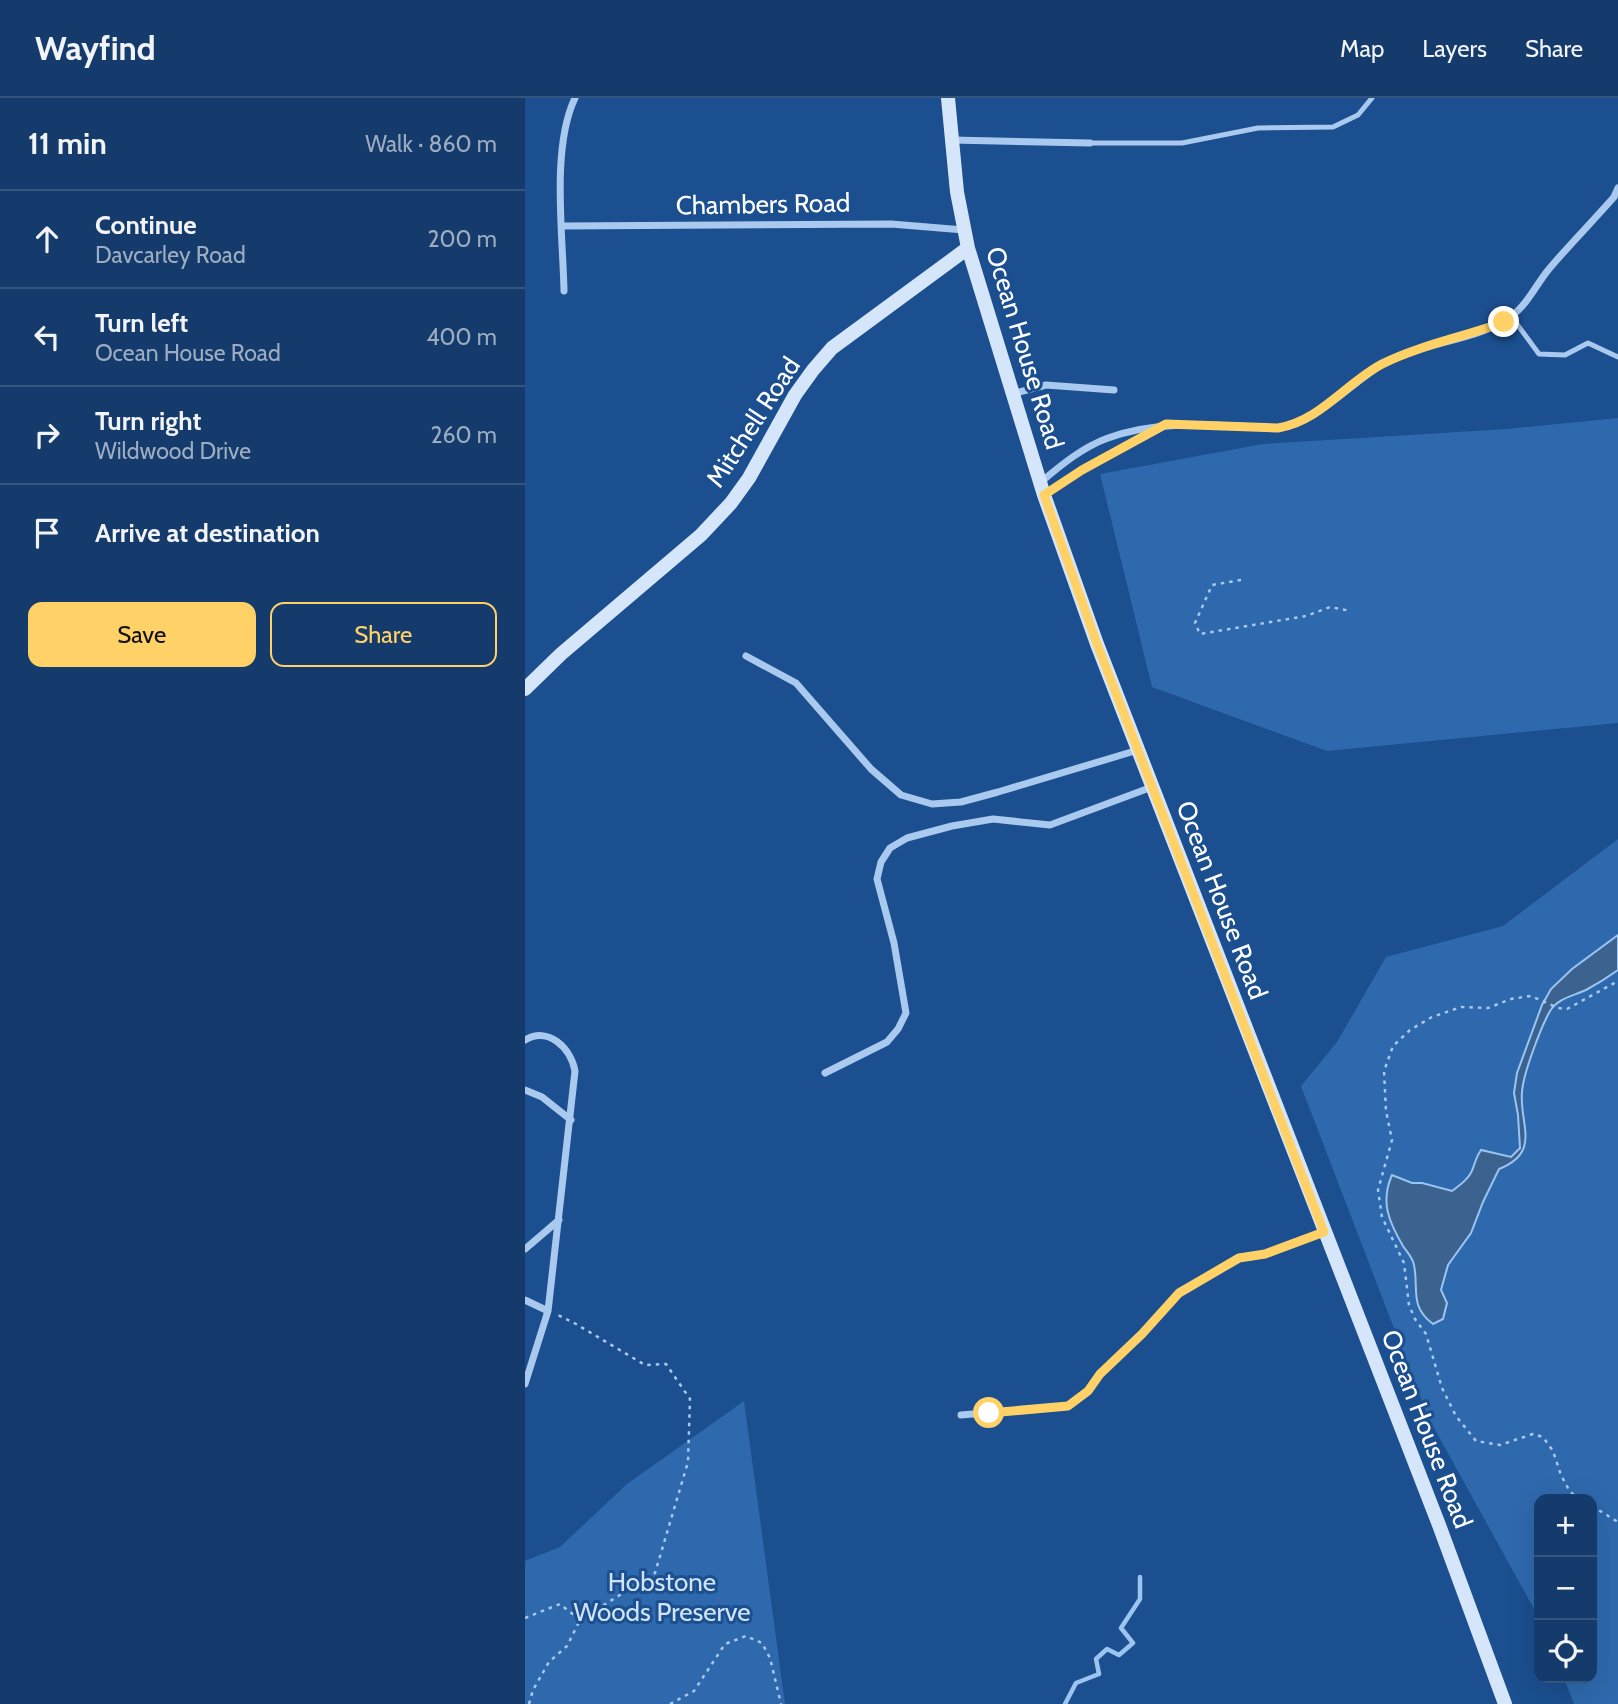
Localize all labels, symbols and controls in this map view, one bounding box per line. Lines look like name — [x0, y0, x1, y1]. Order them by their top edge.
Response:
text: Wayfind — [35, 28, 156, 68]
text: Map — [1340, 34, 1384, 63]
text: Layers — [1422, 34, 1487, 63]
text: Share — [1525, 34, 1583, 63]
text: 11 min — [28, 125, 107, 162]
text: Walk · 860 m — [365, 130, 497, 158]
street label: Chambers Road — [676, 186, 850, 222]
text: Continue — [95, 209, 197, 241]
icon: ahead — [28, 220, 66, 258]
text: 200 m — [427, 225, 497, 253]
text: Davcarley Road — [95, 241, 246, 269]
street label: Ocean House Road — [979, 243, 1071, 453]
route end — [1488, 306, 1519, 337]
text: Turn left — [95, 307, 188, 339]
icon: left — [28, 318, 66, 356]
text: 400 m — [426, 323, 497, 351]
text: Ocean House Road — [95, 339, 281, 367]
street label: Mitchell Road — [699, 351, 807, 493]
text: Turn right — [95, 405, 201, 437]
icon: right — [28, 416, 66, 454]
text: 260 m — [430, 421, 497, 449]
text: Wildwood Drive — [95, 437, 251, 465]
icon: arrive — [28, 514, 66, 552]
text: Arrive at destination — [95, 517, 320, 549]
button: Save — [28, 602, 256, 667]
button: Share — [270, 602, 497, 667]
street label: Ocean House Road — [1169, 796, 1275, 1004]
street label: Ocean House Road — [1374, 1325, 1480, 1533]
route start — [973, 1397, 1004, 1428]
map controls — [1534, 1494, 1597, 1683]
button: + — [1534, 1494, 1597, 1557]
button: − — [1534, 1557, 1597, 1620]
park label: Hobstone Woods Preserve — [573, 1566, 751, 1628]
button: locate — [1534, 1620, 1597, 1683]

